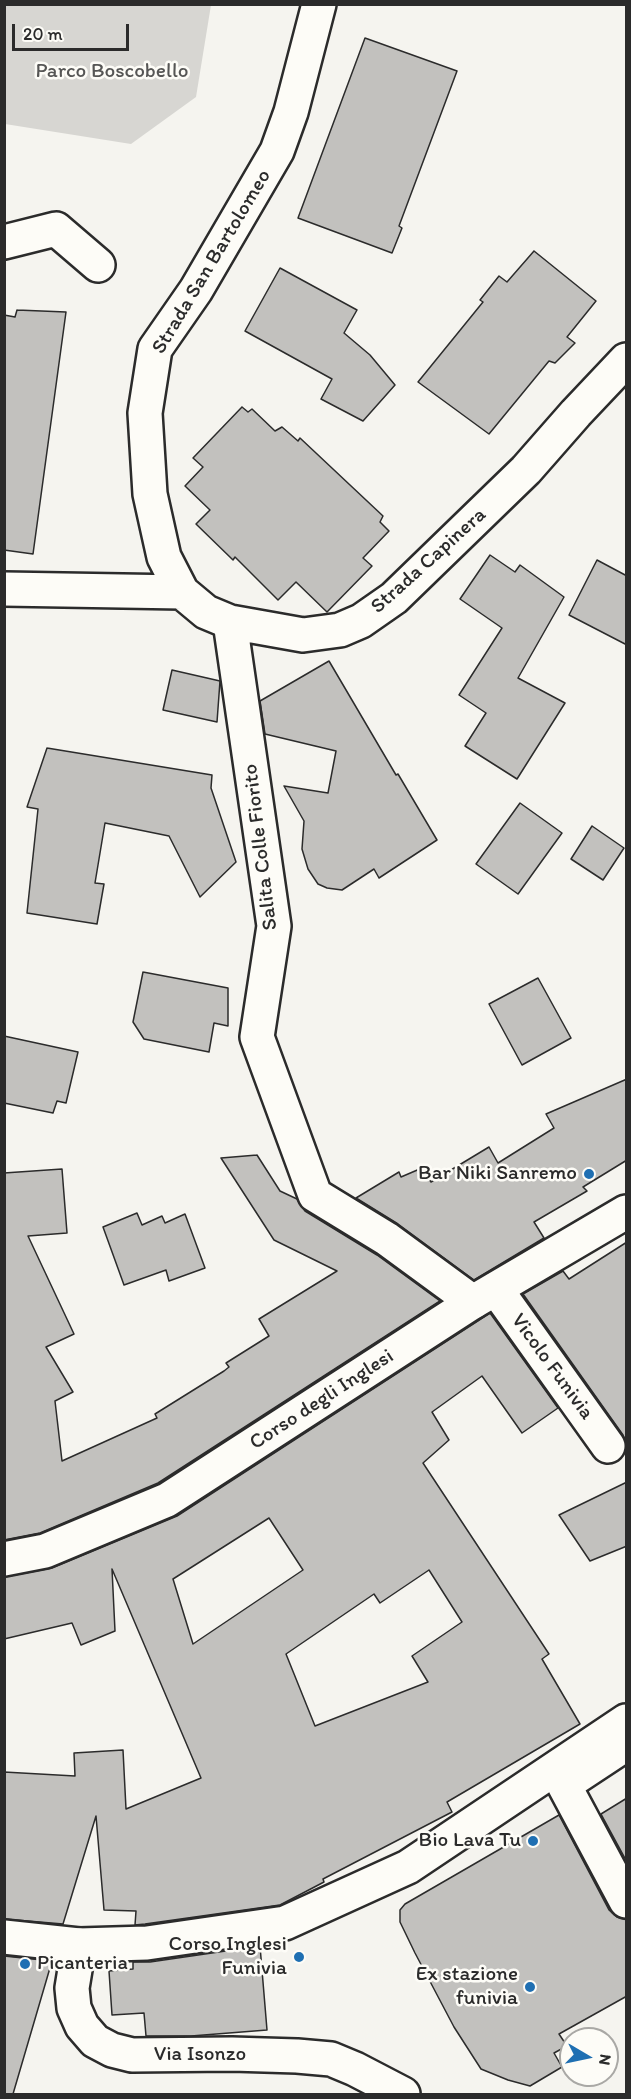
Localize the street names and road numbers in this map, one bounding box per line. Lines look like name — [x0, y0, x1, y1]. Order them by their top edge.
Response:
street label: Strada San Bartolomeo — [147, 165, 277, 359]
street label: Strada Capinera — [366, 503, 492, 619]
street label: Salita Colle Fiorito — [238, 762, 284, 932]
street label: Vicolo Funivia — [505, 1309, 599, 1425]
street label: Corso degli Inglesi — [245, 1344, 399, 1456]
street label: Via Isonzo — [154, 2042, 246, 2068]

